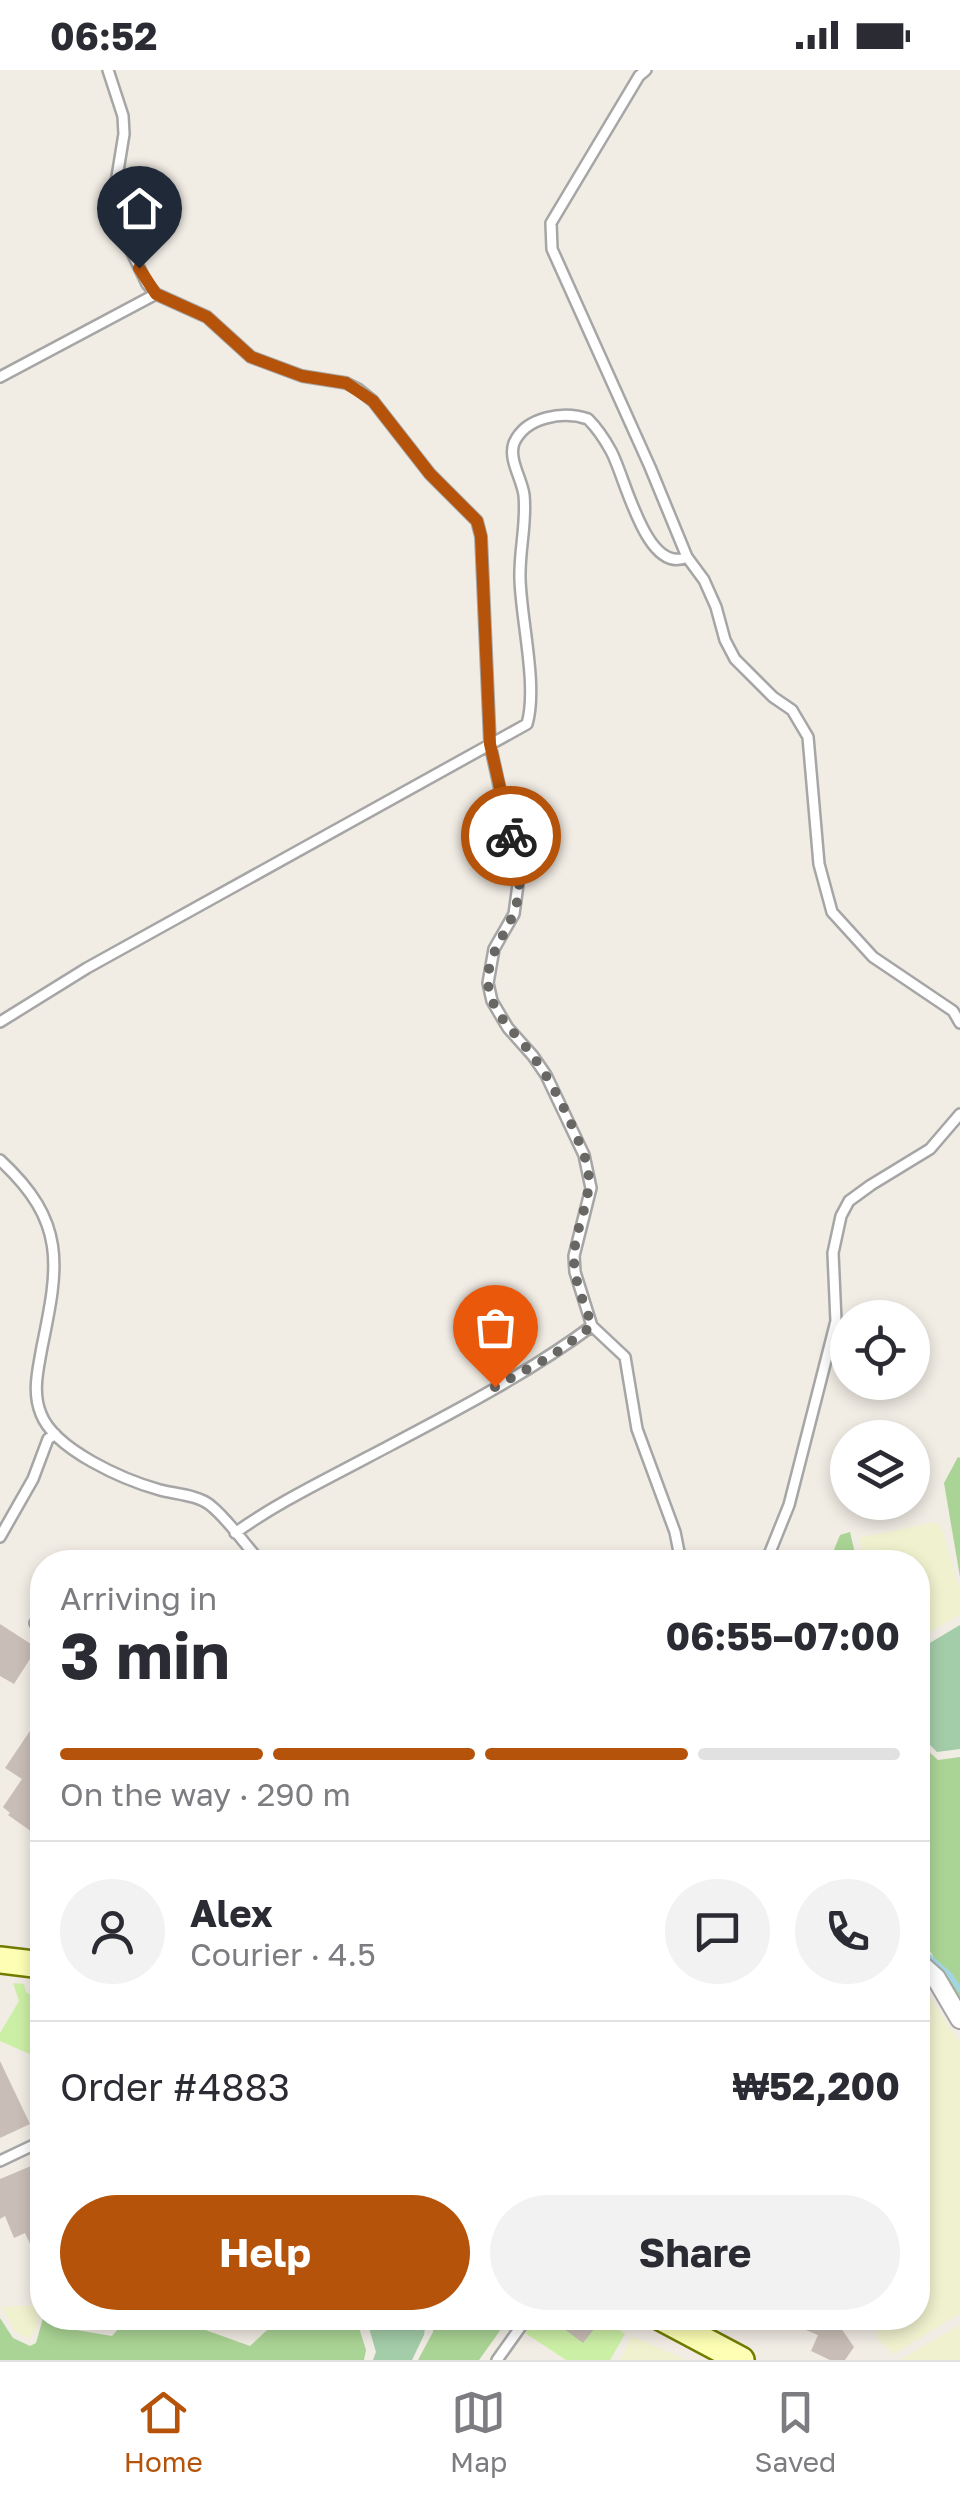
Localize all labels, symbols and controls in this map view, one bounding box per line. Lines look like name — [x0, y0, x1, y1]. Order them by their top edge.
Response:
text: 06:52 — [50, 13, 157, 58]
pin — [97, 166, 182, 269]
icon: home — [112, 181, 167, 236]
courier — [461, 786, 561, 886]
icon: bike — [484, 809, 539, 864]
pin — [453, 1285, 538, 1388]
icon: bag — [468, 1300, 523, 1355]
map controls — [830, 1300, 930, 1520]
button: locate — [830, 1300, 930, 1400]
button: layers — [830, 1420, 930, 1520]
text: Arriving in — [60, 1579, 217, 1617]
text: 06:55–07:00 — [666, 1613, 900, 1658]
text: 3 min — [60, 1615, 230, 1693]
text: On the way · 290 m — [60, 1775, 351, 1813]
button: person — [60, 1879, 165, 1984]
button: chat — [665, 1879, 770, 1984]
button: phone — [795, 1879, 900, 1984]
text: Alex — [190, 1890, 273, 1935]
text: Courier · 4.5 — [190, 1935, 376, 1973]
text: ₩52,200 — [733, 2063, 900, 2108]
text: Order #4883 — [60, 2064, 290, 2109]
button: Help — [60, 2195, 470, 2310]
button: Share — [490, 2195, 900, 2310]
tab: Home — [124, 2385, 203, 2478]
tab: Map — [450, 2385, 507, 2478]
tab: Saved — [755, 2385, 836, 2478]

